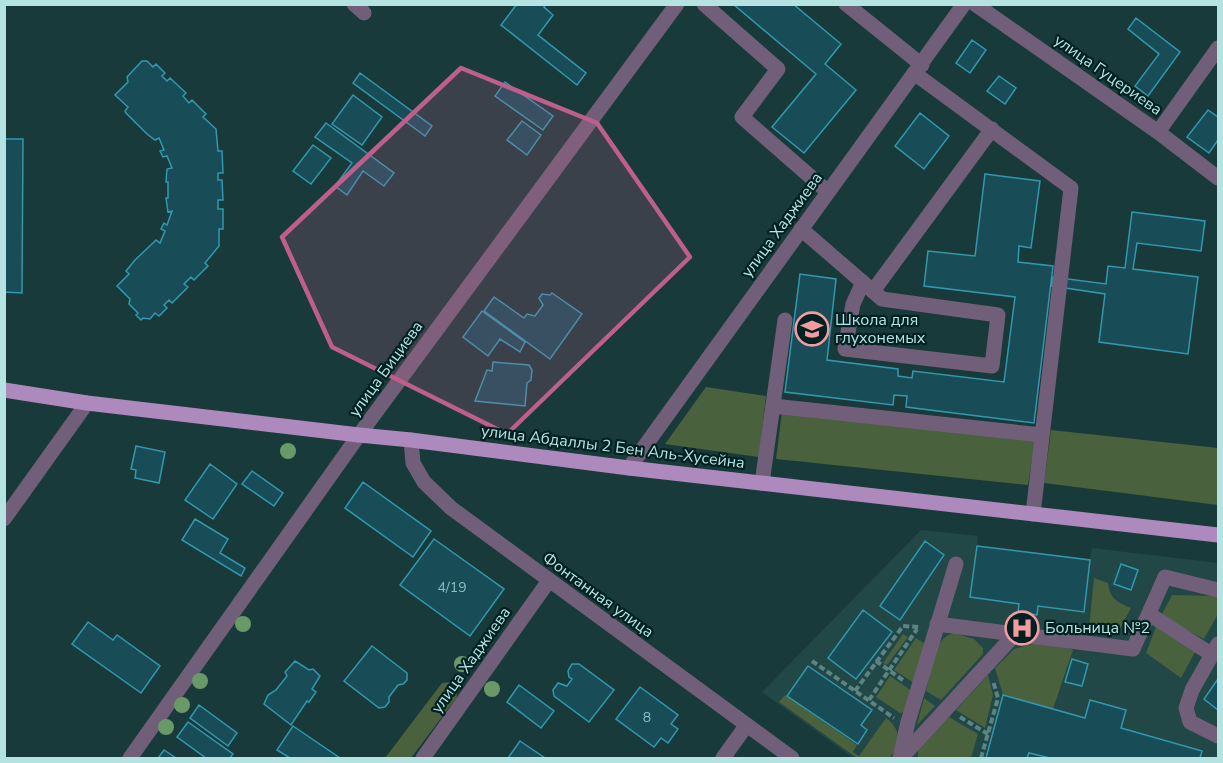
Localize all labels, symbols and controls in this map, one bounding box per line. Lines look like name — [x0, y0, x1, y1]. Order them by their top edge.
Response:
street label: улица Гуцериева — [1049, 29, 1167, 121]
street label: улица Хаджиева — [736, 168, 828, 282]
place label: Школа для глухонемых — [835, 309, 926, 349]
school or university icon: Школа для глухонемых — [794, 311, 830, 347]
street label: улица Бициева — [344, 317, 428, 421]
street label: улица Абдаллы 2 Бен Аль-Хусейна — [480, 420, 746, 474]
street label: Фонтанная улица — [538, 547, 658, 643]
house number: 4/19 — [437, 578, 467, 597]
street label: улица Хаджиева — [426, 602, 516, 718]
hospital icon: Больница №2 — [1004, 610, 1040, 646]
place label: Больница №2 — [1045, 617, 1150, 639]
house number: 8 — [643, 708, 651, 727]

